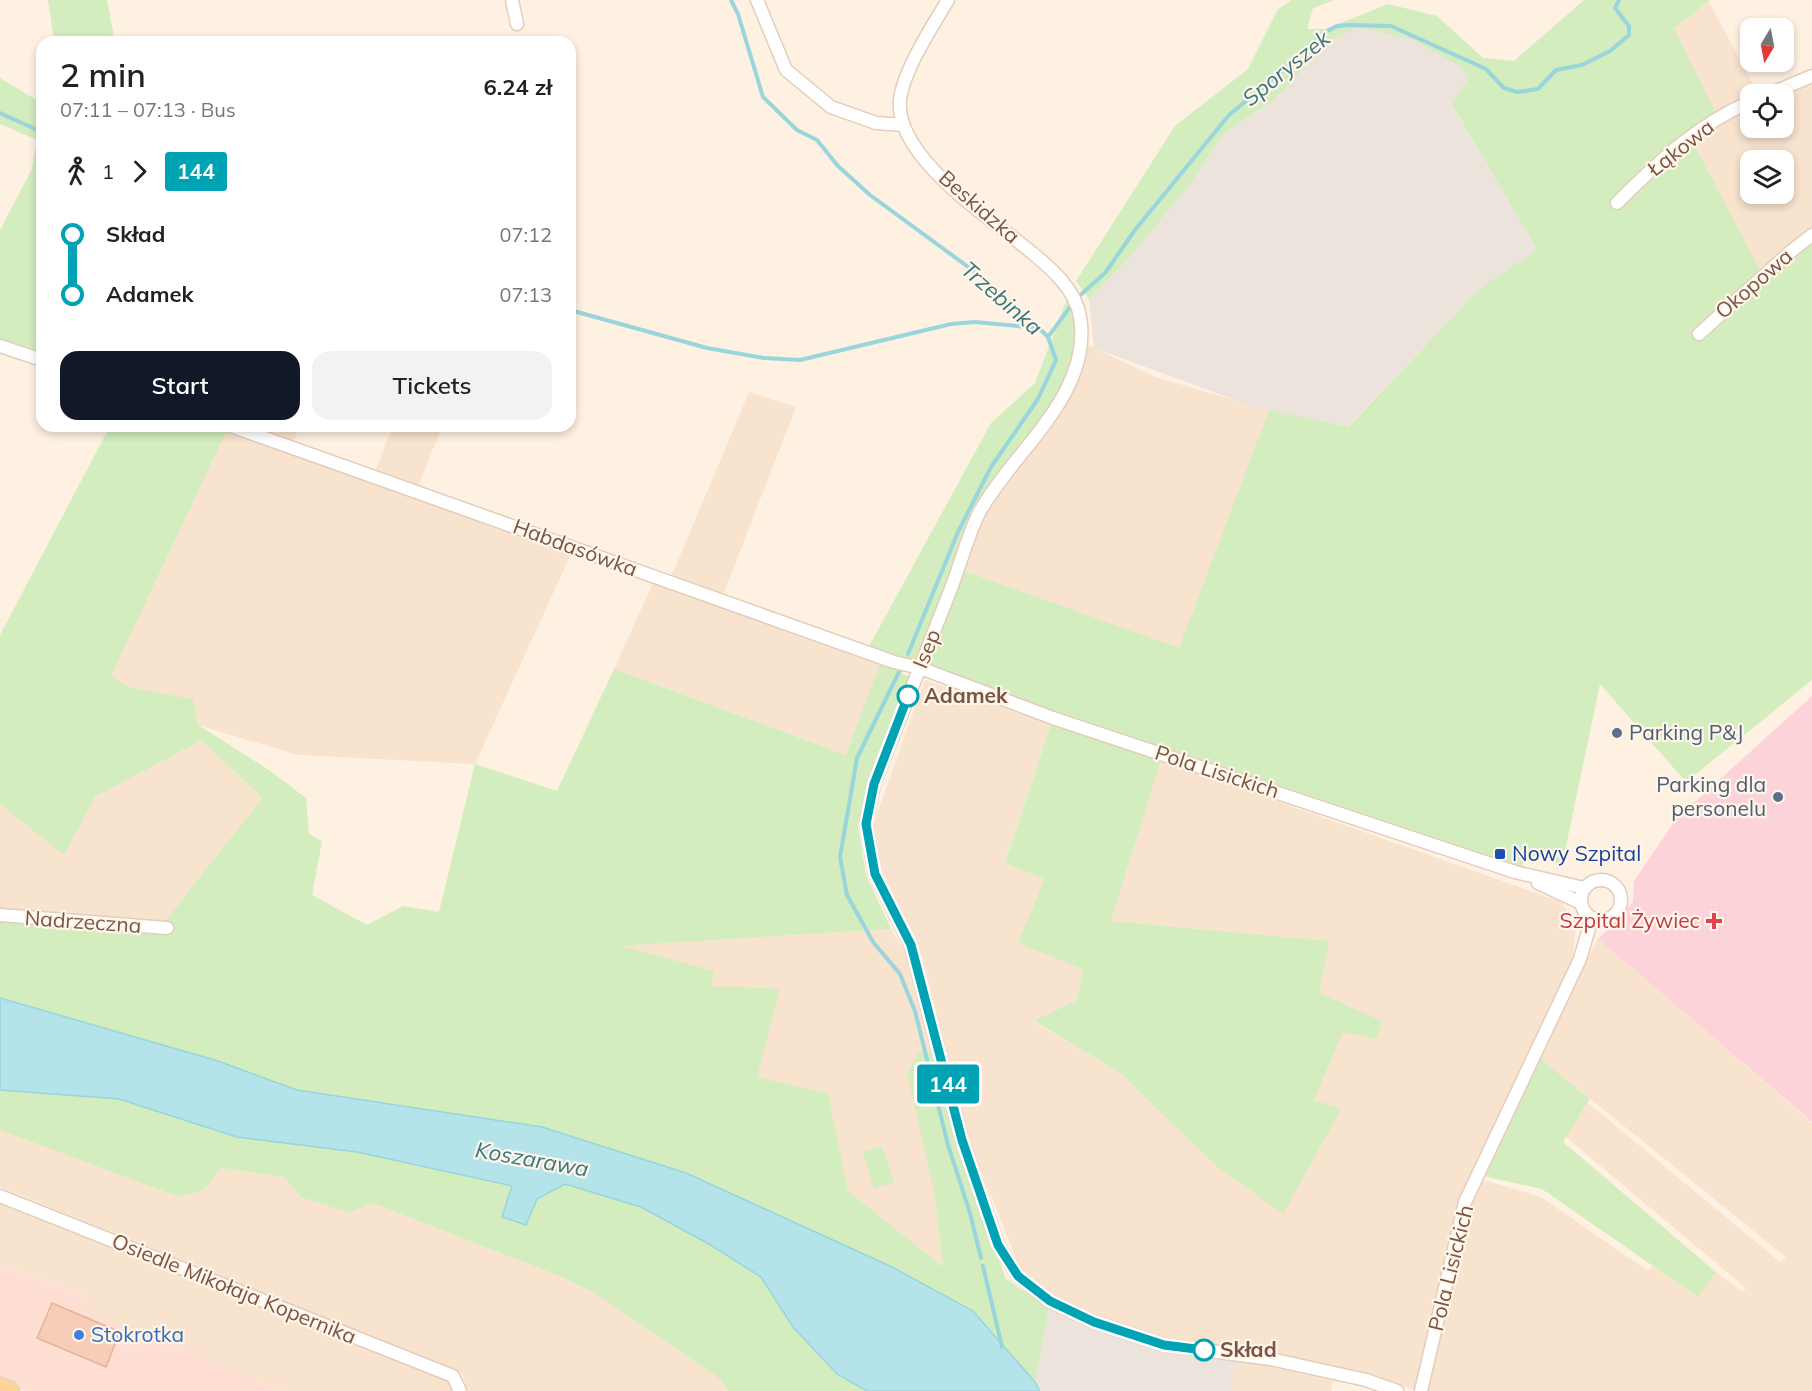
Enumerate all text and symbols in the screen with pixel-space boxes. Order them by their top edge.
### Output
north arrow [1740,18,1794,72]
map controls [1740,18,1794,204]
water label: Sporyszek [1236,24,1336,112]
text: 2 min [60,54,146,95]
text: 6.24 zł [484,73,552,101]
button: locate [1740,84,1794,138]
text: 07:11 – 07:13 · Bus [60,97,236,122]
street label: Łąkowa [1641,113,1719,182]
button: layers [1740,150,1794,204]
icon: walk [60,155,93,188]
icon: forward [123,155,156,188]
text: 144 [177,158,215,184]
text: 1 [102,159,114,184]
street label: Beskidzka [934,164,1025,248]
text: Skład [106,220,165,248]
text: 07:12 [499,222,552,247]
street label: Okopowa [1709,243,1797,324]
water label: Trzebinka [956,255,1048,341]
text: Adamek [106,280,194,308]
text: 07:13 [499,282,552,307]
button: Start [60,351,300,420]
button: Tickets [312,351,552,420]
street label: Habdasówka [510,513,641,582]
street label: Isep [907,625,946,672]
place label: Adamek [924,682,1008,708]
marker: Adamek [897,685,919,707]
place label: Parking P&J [1629,719,1743,745]
marker: Parking P&J [1610,726,1624,740]
street label: Pola Lisickich [1152,739,1283,803]
place label: Parking dla personelu [1656,771,1766,821]
marker: Parking dla personelu [1771,790,1785,804]
place label: Nowy Szpital [1512,840,1641,866]
marker: Nowy Szpital [1493,847,1507,861]
street label: Nadrzeczna [24,904,142,938]
place label: Szpital Żywiec [1560,907,1700,933]
marker: Szpital Żywiec [1705,912,1723,930]
line badge: 144 [914,1064,982,1104]
text: 144 [929,1071,967,1097]
water label: Koszarawa [473,1135,591,1183]
street label: Pola Lisickich [1422,1202,1478,1334]
street label: Osiedle Mikołaja Kopernika [108,1227,360,1349]
place label: Stokrotka [91,1321,184,1347]
marker: Stokrotka [72,1328,86,1342]
place label: Skład [1220,1336,1277,1362]
marker: Skład [1193,1339,1215,1361]

